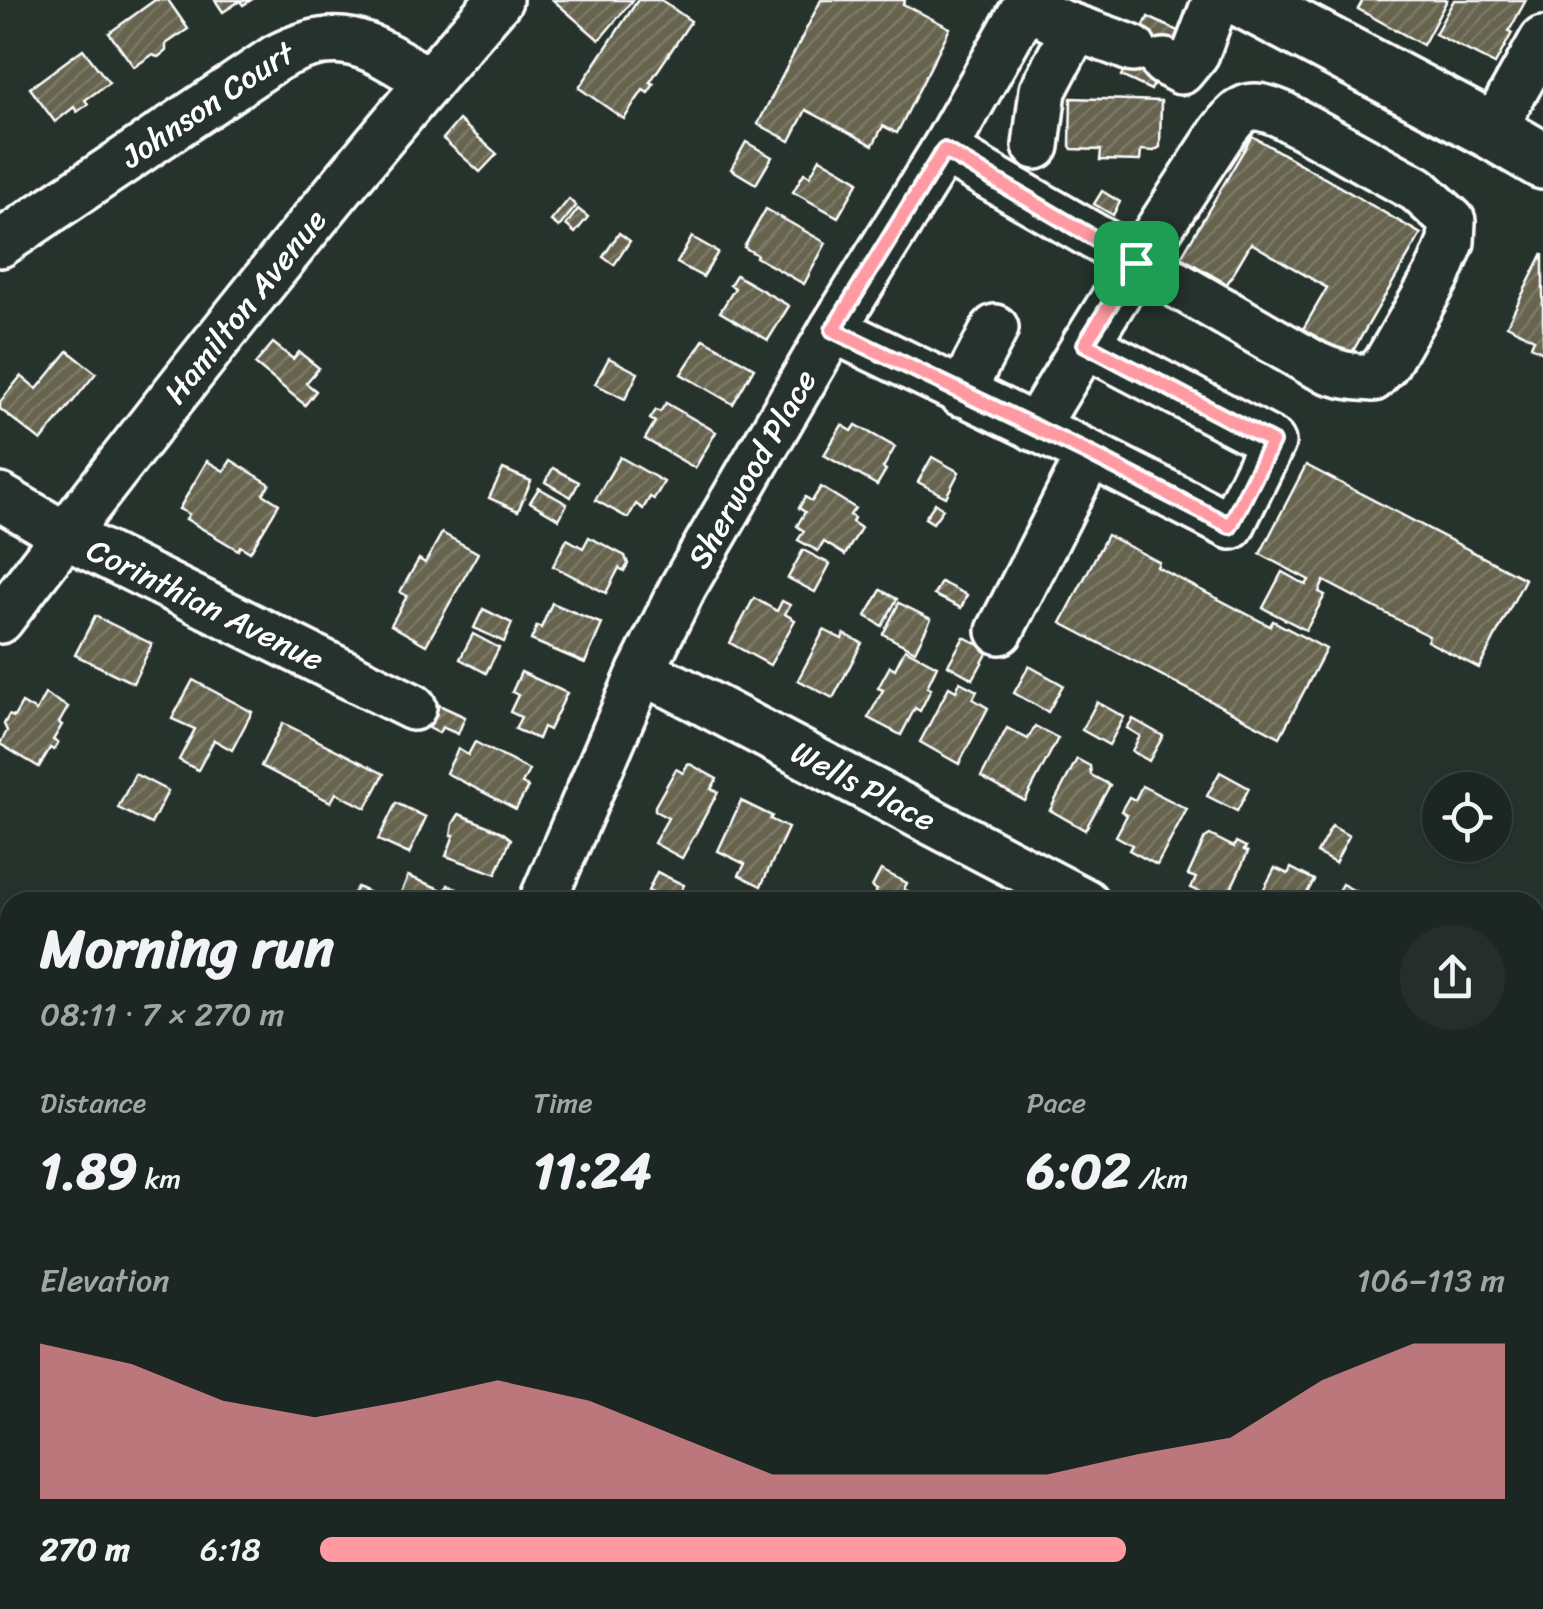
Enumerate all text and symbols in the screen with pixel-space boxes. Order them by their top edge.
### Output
street label: Johnson Court [108,25,305,185]
street label: Hamilton Avenue [149,196,342,417]
pin [1094,221,1179,306]
icon: arrive [1109,236,1164,291]
street label: Sherwood Place [672,358,833,580]
street label: Corinthian Avenue [77,522,334,688]
street label: Wells Place [780,725,946,848]
map controls [1422,772,1512,862]
button: locate [1422,772,1512,862]
text: Morning run [40,900,334,997]
button: share [1400,925,1505,1030]
text: 08:11 · 7 × 270 m [40,986,284,1043]
text: Distance [40,1078,146,1127]
text: Time [533,1078,593,1127]
text: Pace [1027,1078,1086,1127]
text: 1.89 [40,1127,137,1216]
text: 11:24 [533,1127,651,1216]
text: 6:02 [1027,1127,1131,1216]
text: km [137,1154,181,1203]
text: /km [1131,1154,1188,1203]
text: Elevation [40,1252,170,1309]
text: 106–113 m [1357,1252,1505,1309]
text: 270 m [40,1521,130,1578]
text: 6:18 [200,1521,261,1578]

